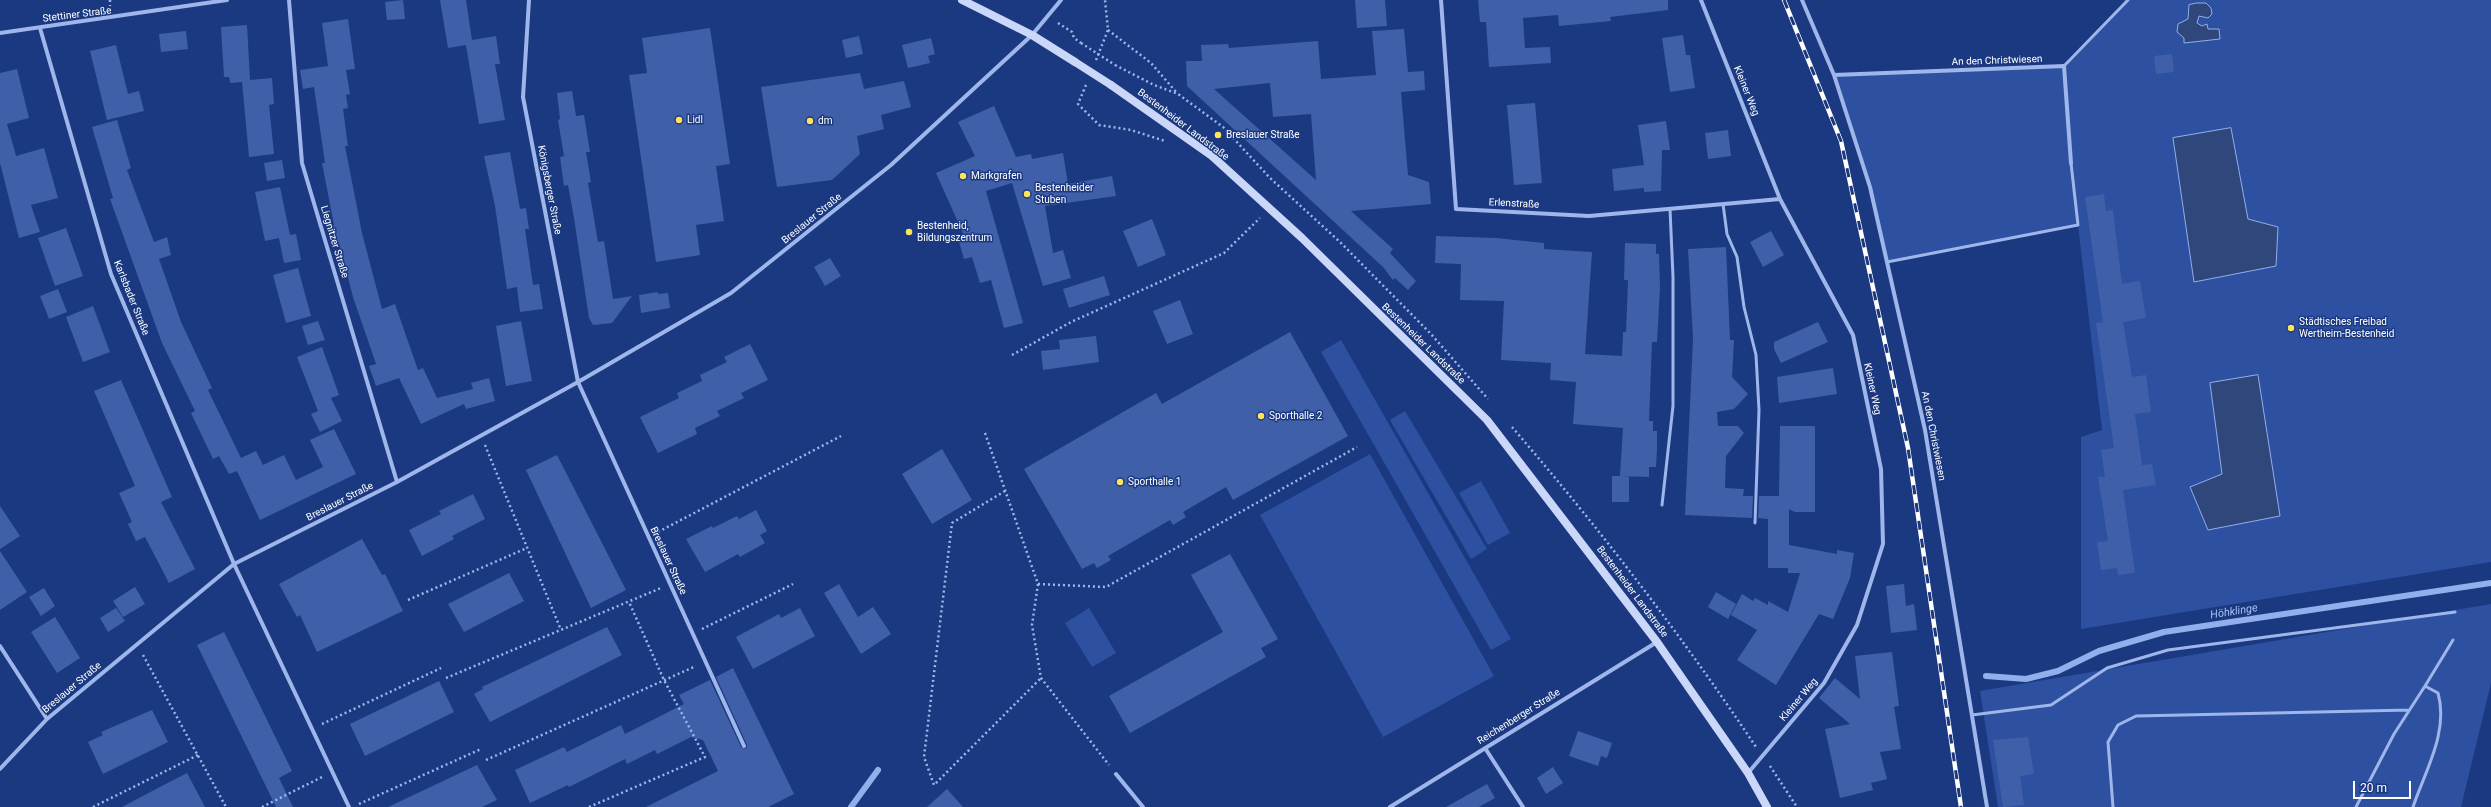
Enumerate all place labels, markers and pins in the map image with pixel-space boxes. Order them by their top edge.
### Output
place label: Lidl [687,114,703,126]
marker: Lidl [674,115,684,125]
place label: dm [818,115,832,127]
marker: dm [805,116,815,126]
place label: Breslauer Straße [1226,129,1300,141]
marker: Breslauer Straße [1213,130,1223,140]
place label: Markgrafen [971,170,1022,182]
marker: Markgrafen [958,171,968,181]
place label: Bestenheider Stuben [1035,182,1093,206]
marker: Bestenheider Stuben [1022,189,1032,199]
place label: Bestenheid, Bildungszentrum [917,220,992,244]
marker: Bestenheid, Bildungszentrum [904,227,914,237]
place label: Städtisches Freibad Wertheim-Bestenheid [2299,316,2394,340]
marker: Städtisches Freibad Wertheim-Bestenheid [2286,323,2296,333]
place label: Sporthalle 2 [1269,410,1322,422]
marker: Sporthalle 2 [1256,411,1266,421]
place label: Sporthalle 1 [1128,476,1181,488]
marker: Sporthalle 1 [1115,477,1125,487]

